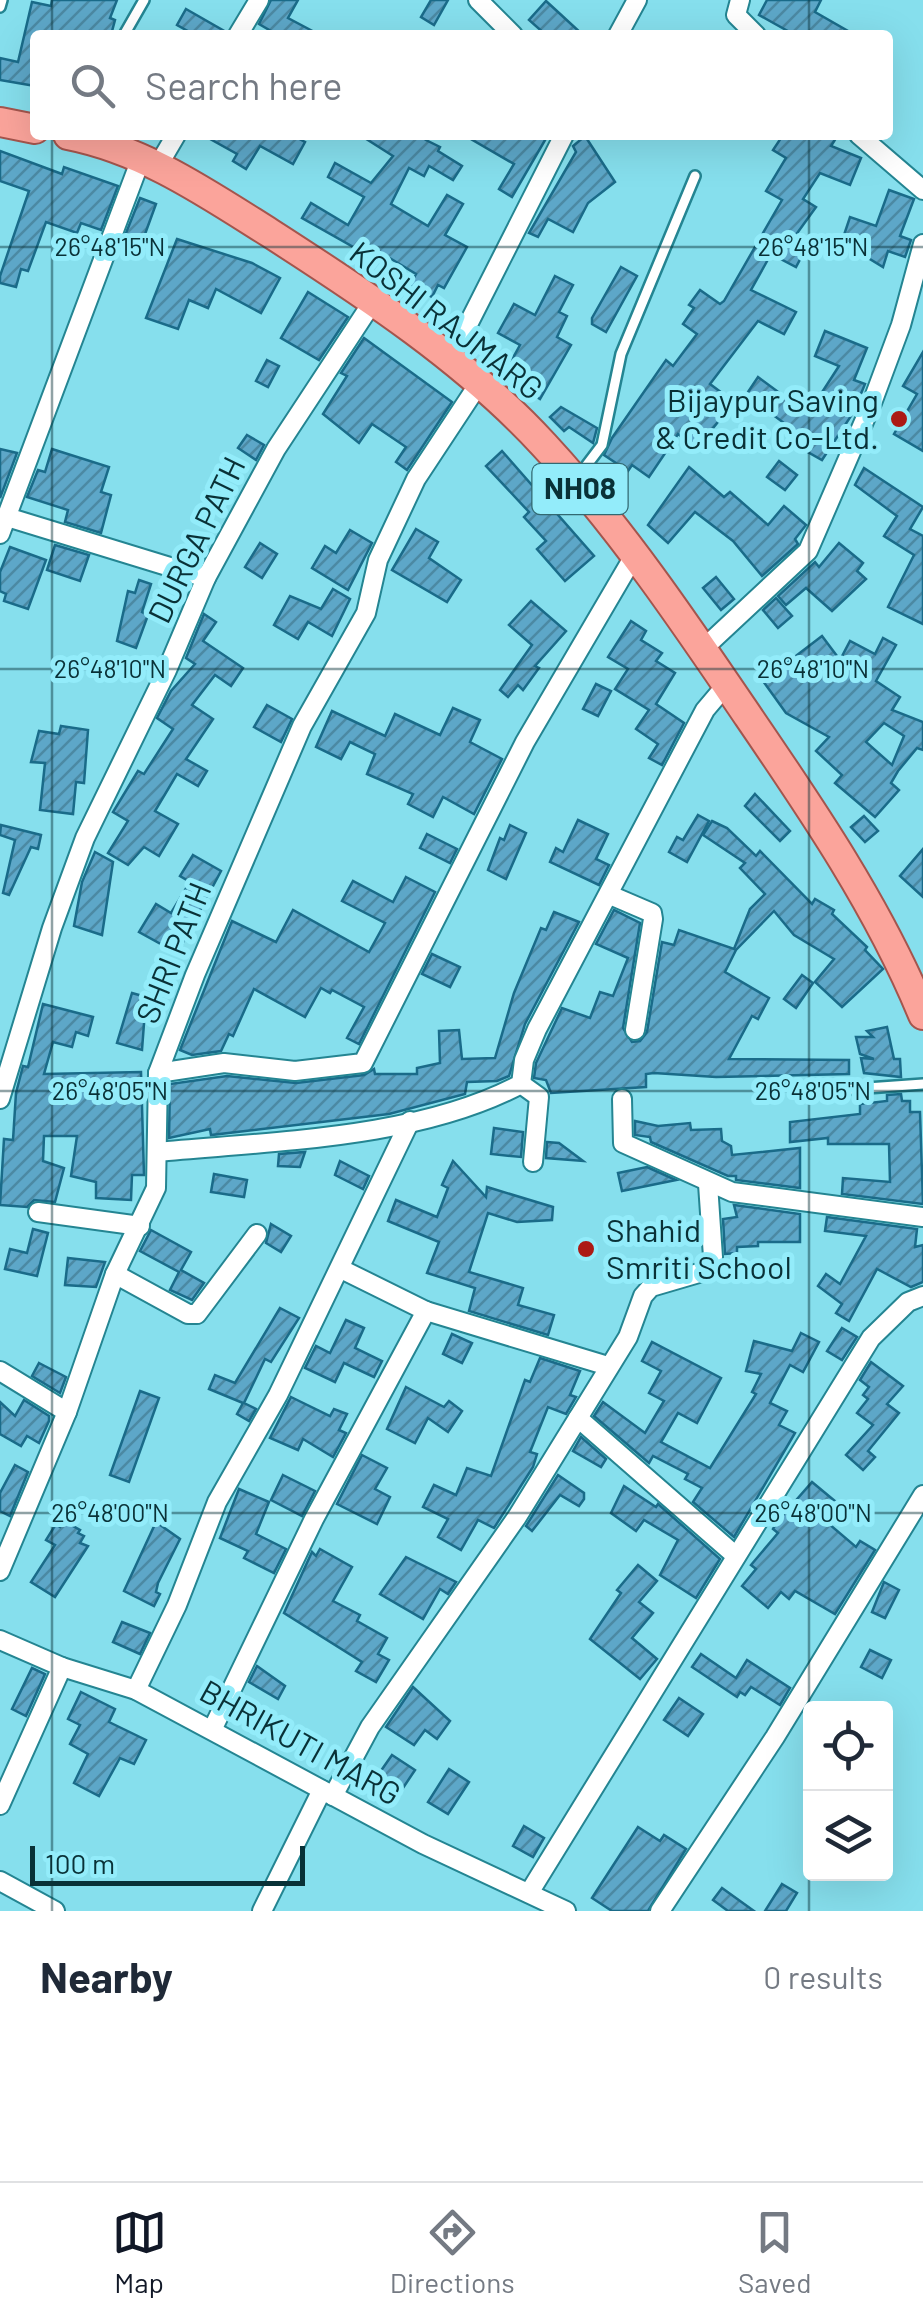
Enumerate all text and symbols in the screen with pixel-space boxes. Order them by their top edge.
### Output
search box [30,30,893,140]
icon: search [65,58,120,113]
text: Search here [145,62,343,108]
text: 26°48'15"N [55,231,165,261]
text: 26°48'15"N [758,231,868,261]
street label: KOSHI RAJMARG [343,232,551,406]
place label: Bijaypur Saving & Credit Co-Ltd. [655,380,879,455]
marker: Bijaypur Saving & Credit Co-Ltd. [888,408,910,430]
street label: DURGA PATH [139,450,252,628]
road number: NH08 [532,464,628,514]
text: 26°48'10"N [54,653,166,683]
text: 26°48'10"N [757,653,869,683]
street label: SHRI PATH [127,876,218,1028]
text: 26°48'05"N [52,1075,168,1105]
text: 26°48'05"N [755,1075,871,1105]
place label: Shahid Smriti School [606,1210,792,1285]
marker: Shahid Smriti School [575,1238,597,1260]
text: 26°48'00"N [51,1497,169,1527]
text: 26°48'00"N [754,1497,872,1527]
street label: BHRIKUTI MARG [194,1670,408,1812]
map controls [803,1701,893,1881]
button: locate [803,1701,893,1791]
button: layers [803,1791,893,1881]
scale bar [30,1841,305,1886]
text: 100 m [45,1846,115,1880]
text: Nearby [40,1951,173,2001]
text: 0 results [763,1957,883,1995]
tab: Map [112,2205,167,2299]
tab: Directions [390,2205,515,2299]
tab: Saved [738,2205,811,2299]

